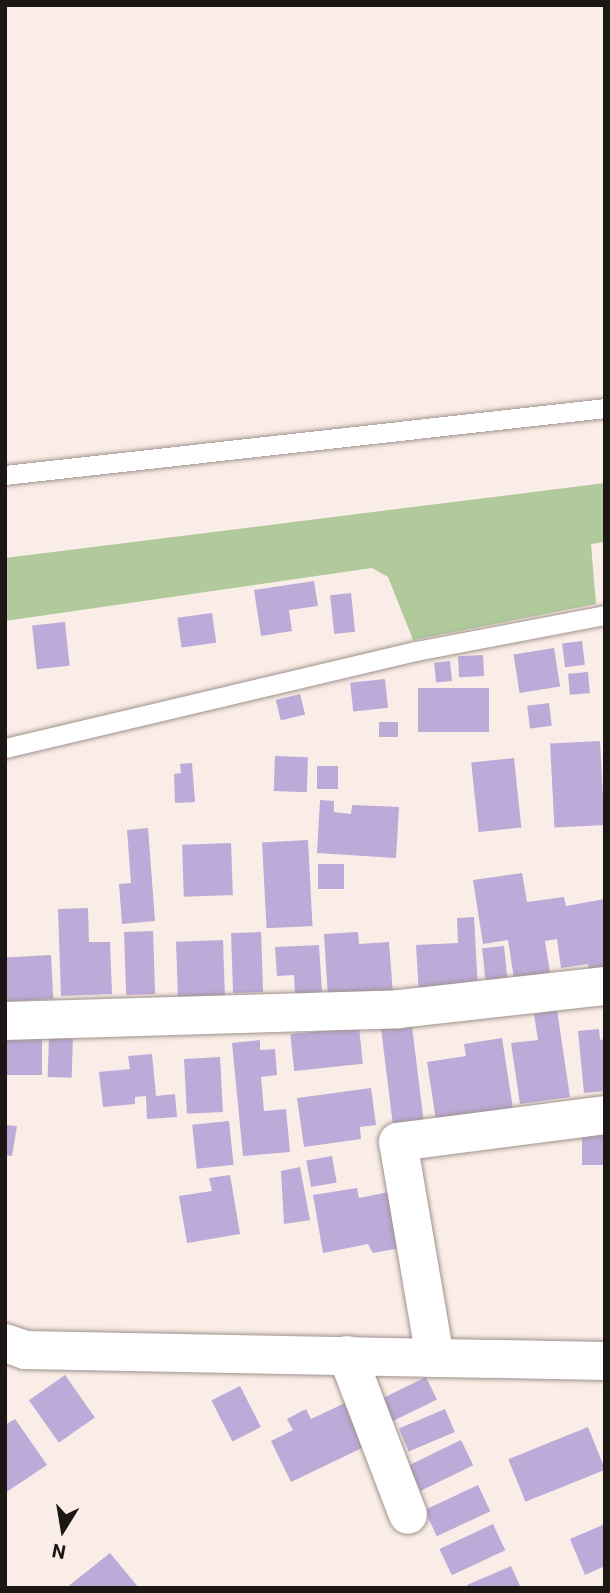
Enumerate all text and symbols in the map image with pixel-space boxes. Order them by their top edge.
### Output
north arrow [28,1495,98,1565]
text: N [50,1539,68,1564]

